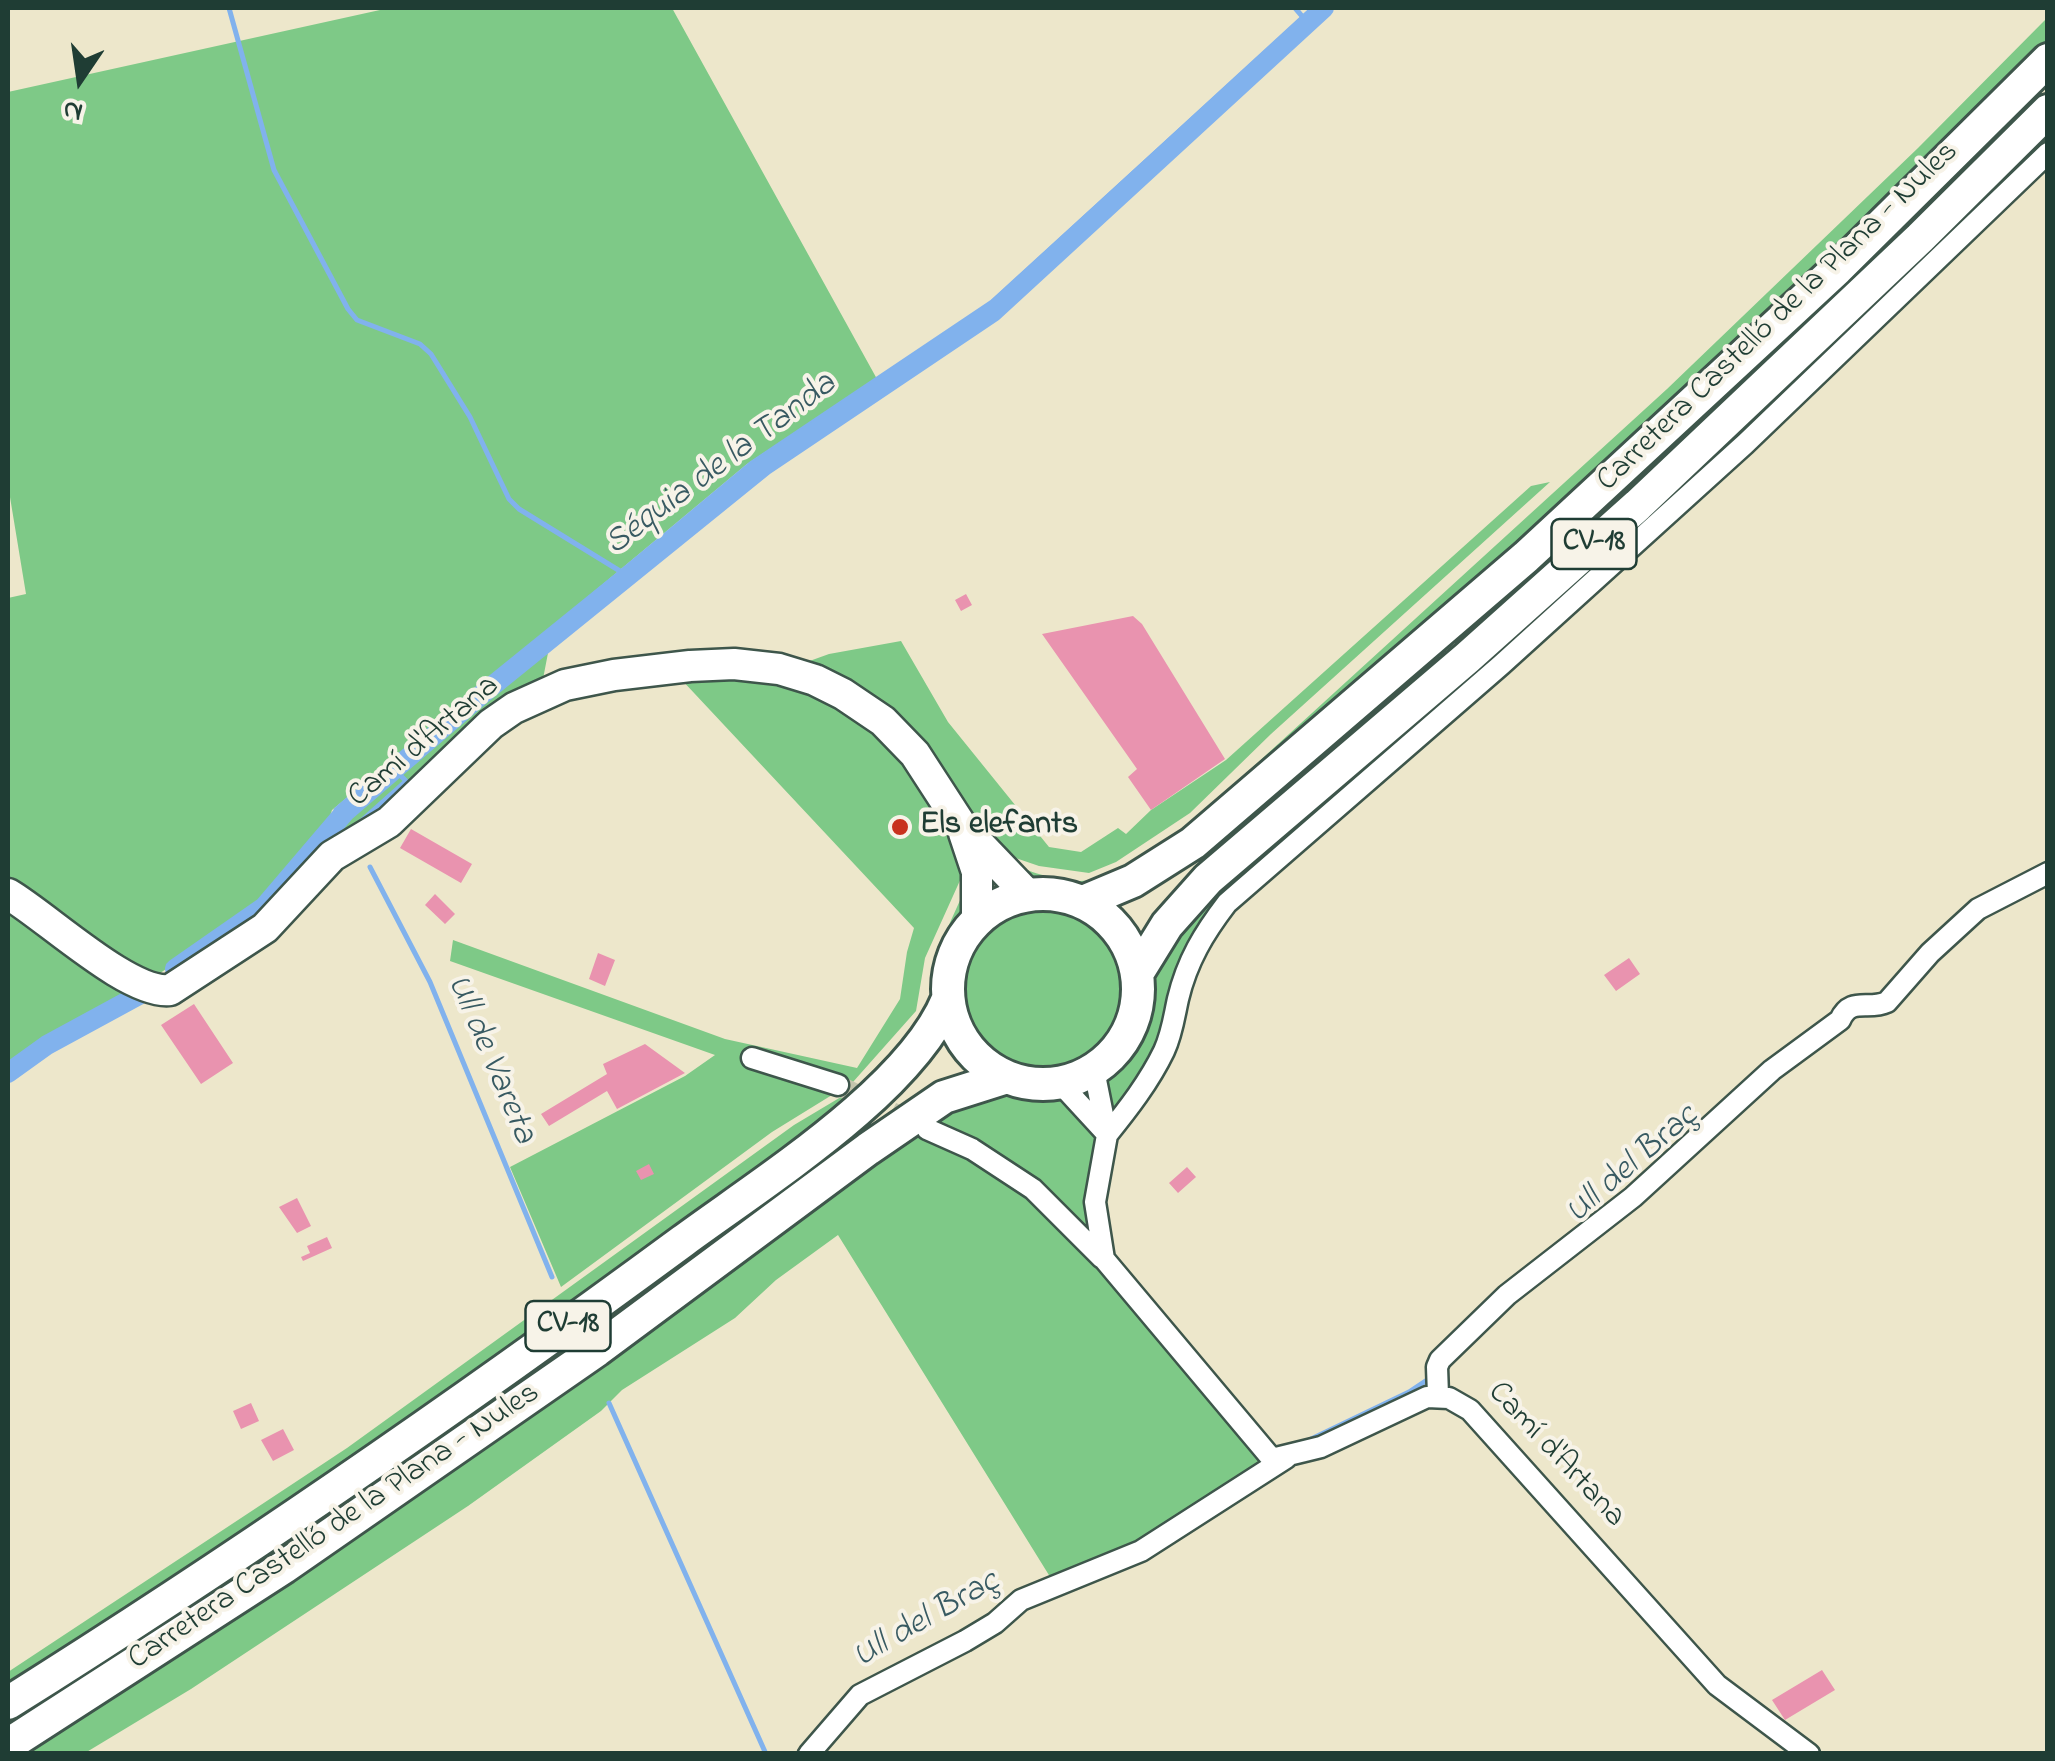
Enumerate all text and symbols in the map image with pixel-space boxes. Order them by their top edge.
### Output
north arrow [30,30,130,130]
text: N [59,88,87,132]
street label: Carretera Castelló de la Plana - Nules [1590,135,1968,501]
water label: Séquia de la Tanda [598,365,846,567]
road number: CV-18 [1552,519,1636,569]
street label: Camí d'Artana [342,669,508,817]
place label: Els elefants [920,808,1078,846]
marker: Els elefants [889,816,911,838]
water label: Ull de Vareta [435,969,543,1151]
water label: Ull del Braç [1558,1097,1708,1235]
road number: CV-18 [526,1301,610,1351]
street label: Camí d'Artana [1478,1375,1632,1537]
street label: Carretera Castelló de la Plana - Nules [122,1376,548,1680]
water label: Ull del Braç [847,1562,1007,1680]

